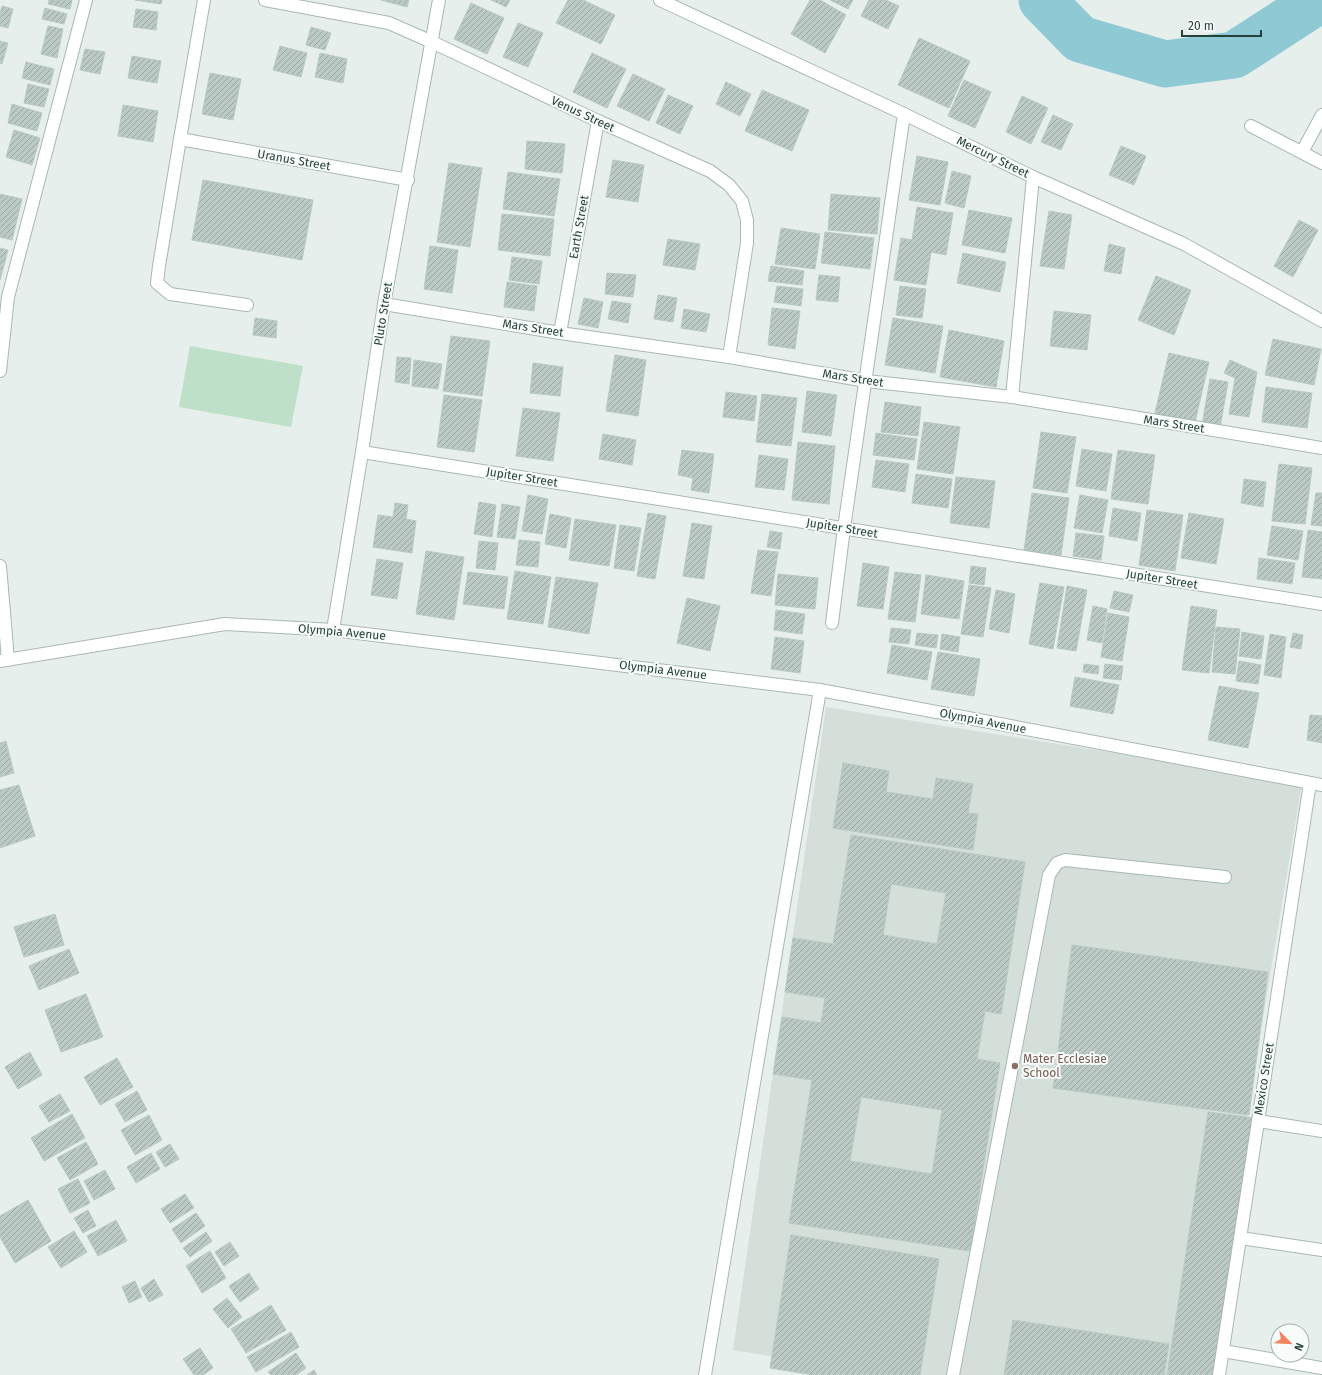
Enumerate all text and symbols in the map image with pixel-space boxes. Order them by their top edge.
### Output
scale bar [1182,12,1261,38]
text: 20 m [1188,19,1214,33]
street label: Venus Street [549,93,617,135]
street label: Mercury Street [954,133,1032,181]
street label: Uranus Street [256,147,332,173]
street label: Earth Street [567,193,592,260]
street label: Pluto Street [371,281,395,347]
street label: Mars Street [501,316,565,340]
street label: Mars Street [821,366,885,390]
street label: Mars Street [1142,412,1206,436]
street label: Jupiter Street [485,464,559,490]
street label: Jupiter Street [805,515,879,541]
street label: Jupiter Street [1125,566,1199,592]
street label: Olympia Avenue [298,621,386,643]
street label: Olympia Avenue [619,658,707,682]
street label: Olympia Avenue [939,706,1027,736]
street label: Mexico Street [1251,1041,1277,1116]
place label: Mater Ecclesiae School [1023,1052,1107,1080]
marker: Mater Ecclesiae School [1010,1061,1020,1071]
north arrow [1270,1323,1310,1363]
text: N [1291,1341,1306,1353]

